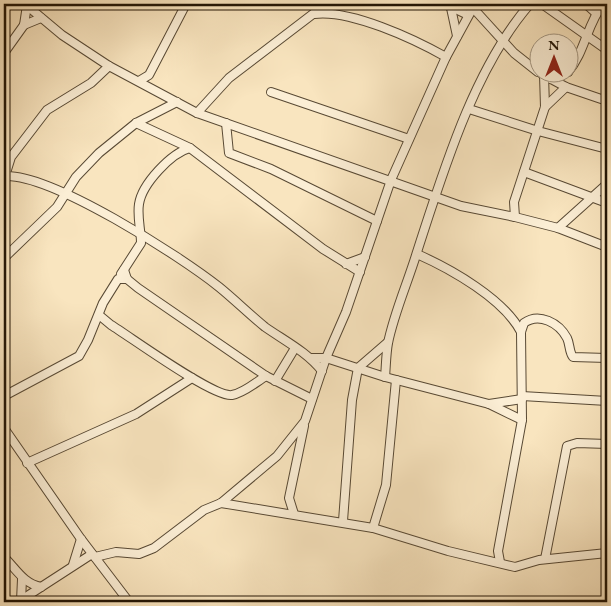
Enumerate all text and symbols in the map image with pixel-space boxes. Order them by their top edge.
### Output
north arrow [528,32,578,82]
text: N [548,36,560,54]

